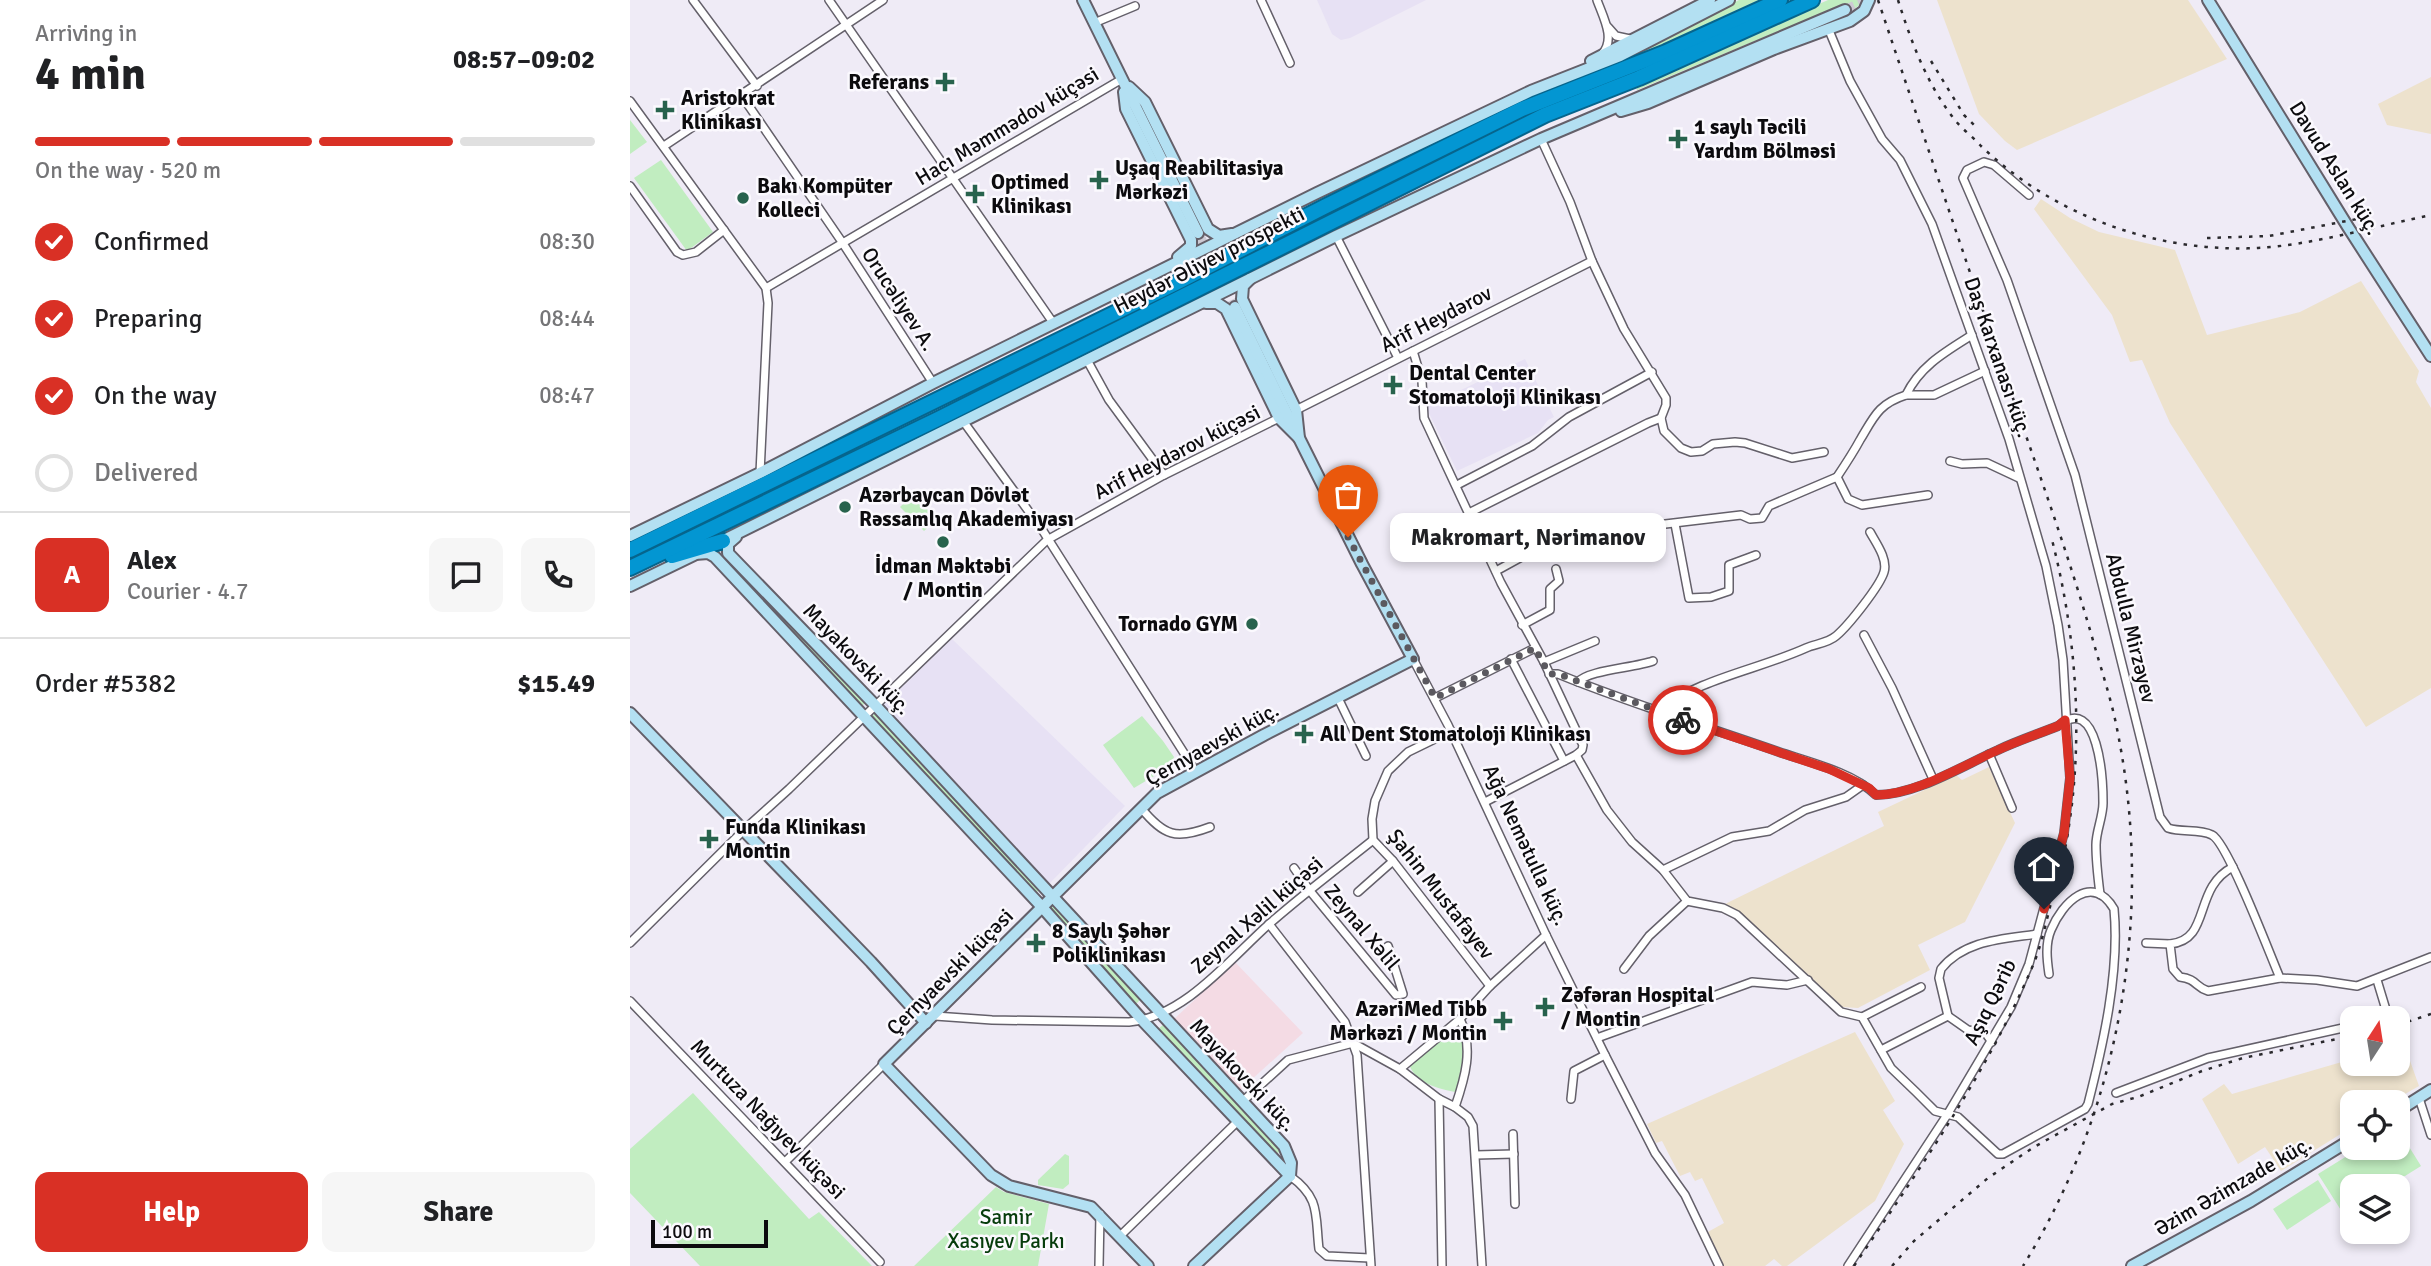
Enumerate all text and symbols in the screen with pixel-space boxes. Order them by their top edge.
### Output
text: Arriving in [35,19,137,48]
text: 08:57–09:02 [453,44,595,76]
text: 4 min [35,46,146,102]
street label: Hacı Məmmədov küçəsi [910,61,1104,191]
place label: Referans [848,69,929,95]
marker: Referans [935,72,955,92]
place label: Aristokrat Klinikası [681,85,775,135]
street label: Davud Aslan küç. [2284,96,2386,240]
marker: Aristokrat Klinikası [655,100,675,120]
place label: 1 saylı Təcili Yardım Bölməsi [1693,114,1836,164]
marker: 1 saylı Təcili Yardım Bölməsi [1668,129,1688,149]
place label: Uşaq Reabilitasiya Mərkəzi [1115,155,1284,205]
text: On the way · 520 m [35,156,221,185]
place label: Optimed Klinikası [991,169,1072,219]
marker: Uşaq Reabilitasiya Mərkəzi [1089,170,1109,190]
place label: Bakı Kompüter Kolleci [757,173,893,223]
marker: Optimed Klinikası [965,184,985,204]
marker: Bakı Kompüter Kolleci [735,190,751,206]
street label: Heydər Əliyev prospekti [1109,201,1309,319]
icon: check [35,223,73,261]
text: Confirmed [94,226,209,258]
text: 08:30 [539,227,595,256]
street label: Orucəliyev A. [856,242,942,356]
street label: Daş Karxanası küç. [1958,273,2038,441]
street label: Arif Heydərov [1376,280,1496,358]
icon: check [35,300,73,338]
text: Preparing [94,303,202,335]
text: 08:44 [539,304,595,333]
place label: Dental Center Stomatoloji Klinikası [1409,360,1601,410]
marker: Dental Center Stomatoloji Klinikası [1383,375,1403,395]
icon: check [35,377,73,415]
text: On the way [94,380,217,412]
text: 08:47 [539,381,595,410]
street label: Arif Heydərov küçəsi [1090,399,1264,505]
text: Delivered [94,457,199,489]
pin [1318,465,1378,537]
icon: bag [1329,476,1367,514]
place label: Azərbaycan Dövlət Rəssamlıq Akademiyası [859,482,1074,532]
marker: Azərbaycan Dövlət Rəssamlıq Akademiyası [837,499,853,515]
callout: Makromart, Nərimanov [1390,512,1666,562]
text: Makromart, Nərimanov [1411,523,1645,552]
marker: İdman Məktəbi / Montin [935,534,951,550]
button: chat [429,538,503,612]
button: phone [521,538,595,612]
text: Alex [127,545,177,577]
street label: Abdulla Mirzəyev [2100,550,2162,706]
place label: İdman Məktəbi / Montin [875,553,1011,603]
text: A [64,559,80,591]
text: Courier · 4.7 [127,577,248,606]
street label: Mayakovski küç. [797,598,917,720]
place label: Tornado GYM [1119,611,1238,637]
marker: Tornado GYM [1244,616,1260,632]
text: Order #5382 [35,668,176,700]
text: $15.49 [517,668,595,700]
courier [1648,685,1718,755]
street label: Çernyaevski küç. [1141,697,1283,791]
icon: bike [1664,701,1702,739]
place label: All Dent Stomatoloji Klinikası [1320,721,1591,747]
marker: All Dent Stomatoloji Klinikası [1294,724,1314,744]
street label: Ağa Nemətulla küç. [1477,761,1575,929]
place label: Funda Klinikası Montin [725,814,866,864]
street label: Şahin Mustafayev [1382,824,1500,965]
marker: Funda Klinikası Montin [699,829,719,849]
pin [2014,837,2074,909]
icon: home [2025,848,2063,886]
street label: Zeynal Xəlil küçəsi [1186,851,1328,979]
street label: Zeynal Xəlil [1318,879,1406,975]
street label: Çernyaevski küçəsi [881,903,1019,1041]
place label: 8 Saylı Şəhər Poliklinikası [1052,918,1171,968]
marker: 8 Saylı Şəhər Poliklinikası [1026,933,1046,953]
street label: Aşıq Qərib [1958,955,2022,1049]
place label: Zəfəran Hospital / Montin [1561,982,1714,1032]
place label: AzəriMed Tibb Mərkəzi / Montin [1330,996,1487,1046]
marker: Zəfəran Hospital / Montin [1535,997,1555,1017]
north arrow [2340,1006,2410,1076]
map controls [2340,1006,2410,1244]
marker: AzəriMed Tibb Mərkəzi / Montin [1493,1011,1513,1031]
street label: Mayakovski küç. [1184,1013,1302,1137]
street label: Murtuza Nağıyev küçəsi [685,1034,851,1204]
button: locate [2340,1090,2410,1160]
street label: Əzim Əzimzade küç. [2150,1130,2316,1242]
button: Help [35,1172,308,1252]
button: Share [322,1172,595,1252]
button: layers [2340,1174,2410,1244]
park label: Samir Xasıyev Parkı [947,1204,1065,1254]
scale bar [651,1217,768,1249]
text: 100 m [662,1220,712,1244]

